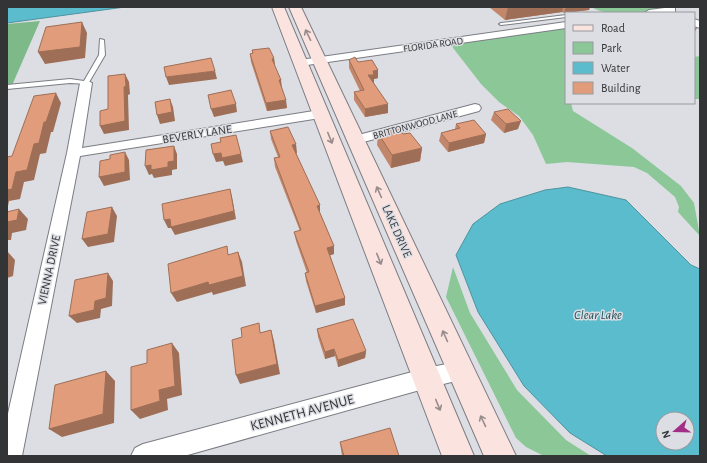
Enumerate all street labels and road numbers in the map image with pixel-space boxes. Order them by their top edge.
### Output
street label: FLORIDA ROAD [403,36,464,54]
street label: BRITTONWOOD LANE [372,109,459,141]
street label: BEVERLY LANE [161,123,233,145]
street label: LAKE DRIVE [380,203,414,259]
street label: VIENNA DRIVE [36,234,62,306]
street label: KENNETH AVENUE [249,392,356,434]

